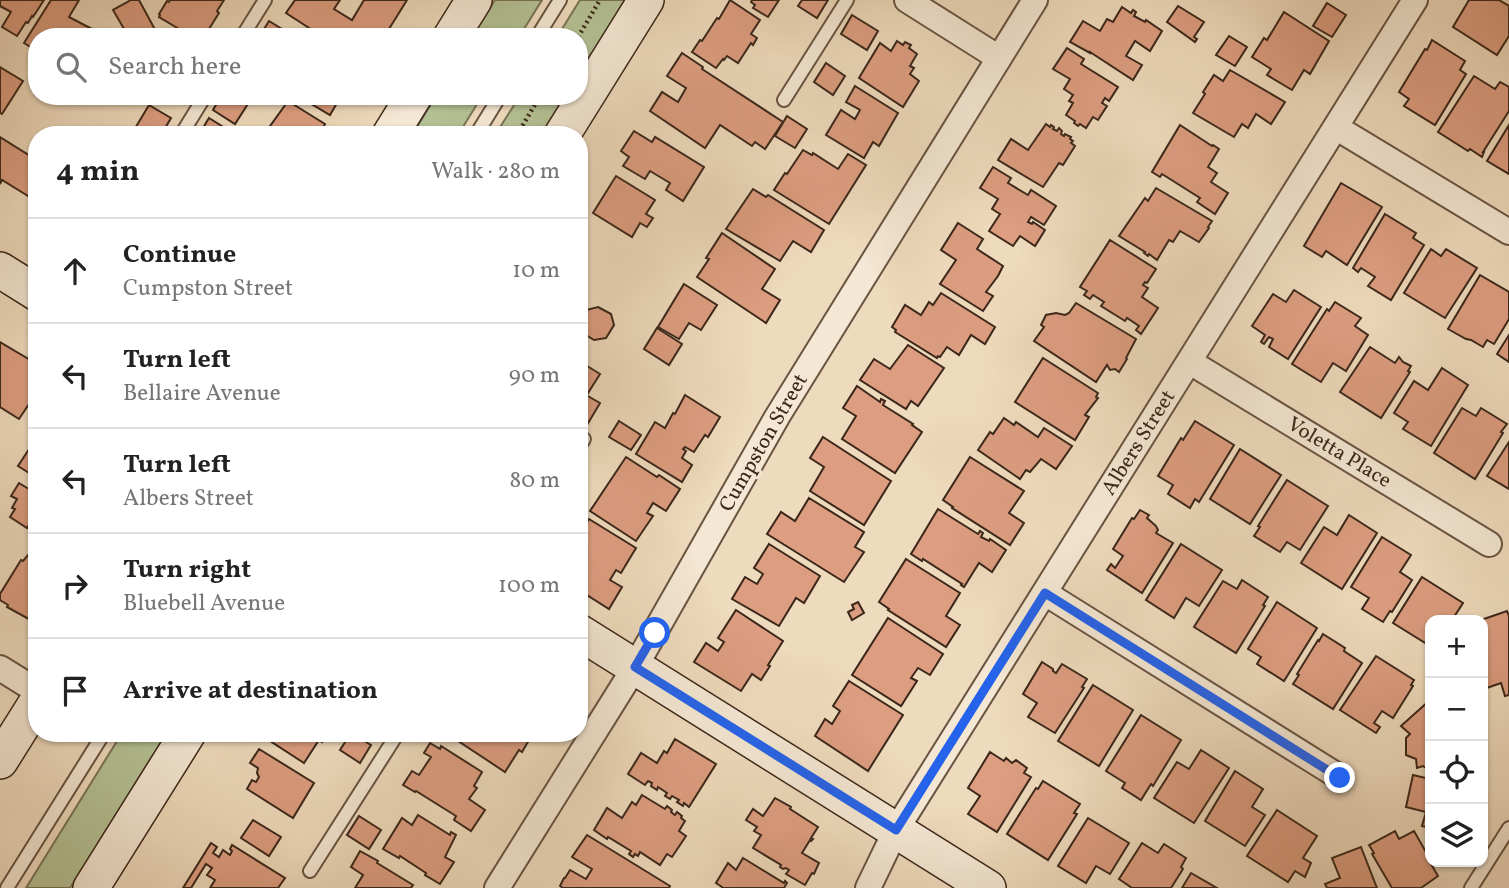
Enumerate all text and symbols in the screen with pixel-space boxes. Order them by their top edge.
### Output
search box [28,28,588,105]
icon: search [52,48,90,86]
text: Search here [108,49,241,85]
text: 4 min [56,151,140,193]
text: Walk · 280 m [431,156,560,188]
text: Continue [123,237,236,273]
icon: ahead [56,252,94,290]
text: 10 m [512,255,560,287]
text: Cumpston Street [123,273,293,305]
text: Turn left [123,342,231,378]
icon: left [56,357,94,395]
text: 90 m [509,360,560,392]
street label: Cumpston Street [713,369,815,517]
text: Bellaire Avenue [123,378,281,410]
street label: Albers Street [1095,385,1183,501]
street label: Voletta Place [1281,410,1397,496]
text: Turn left [123,447,231,483]
icon: left [56,462,94,500]
text: 80 m [510,465,560,497]
text: Albers Street [123,483,254,515]
text: Turn right [123,552,251,588]
icon: right [56,567,94,605]
text: 100 m [498,570,560,602]
text: Bluebell Avenue [123,588,285,620]
map controls [1425,615,1488,867]
button: + [1425,615,1488,678]
route start [639,617,670,648]
icon: arrive [56,672,94,710]
text: Arrive at destination [123,673,378,709]
button: − [1425,678,1488,741]
button: locate [1425,741,1488,804]
route end [1324,762,1355,793]
button: layers [1425,804,1488,867]

